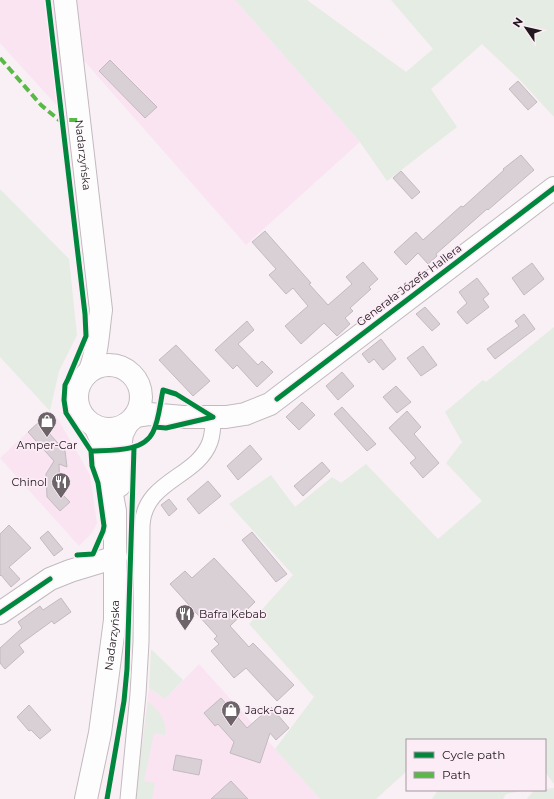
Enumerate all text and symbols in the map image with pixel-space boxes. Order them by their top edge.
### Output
north arrow [506,8,546,48]
text: N [509,15,526,30]
street label: Nadarzyńska [72,119,94,191]
street label: Generała Józefa Hallera [354,241,464,329]
shop icon: Amper-Car [36,410,58,438]
place label: Amper-Car [17,438,77,452]
restaurant icon: Chinol [50,471,72,499]
place label: Chinol [12,475,47,489]
street label: Nadarzyńska [101,600,122,671]
restaurant icon: Bafra Kebab [174,603,196,631]
place label: Bafra Kebab [199,607,266,621]
shop icon: Jack-Gaz [220,699,242,727]
place label: Jack-Gaz [244,703,295,717]
legend [406,739,546,791]
text: Cycle path [442,747,505,762]
text: Path [442,767,471,782]

